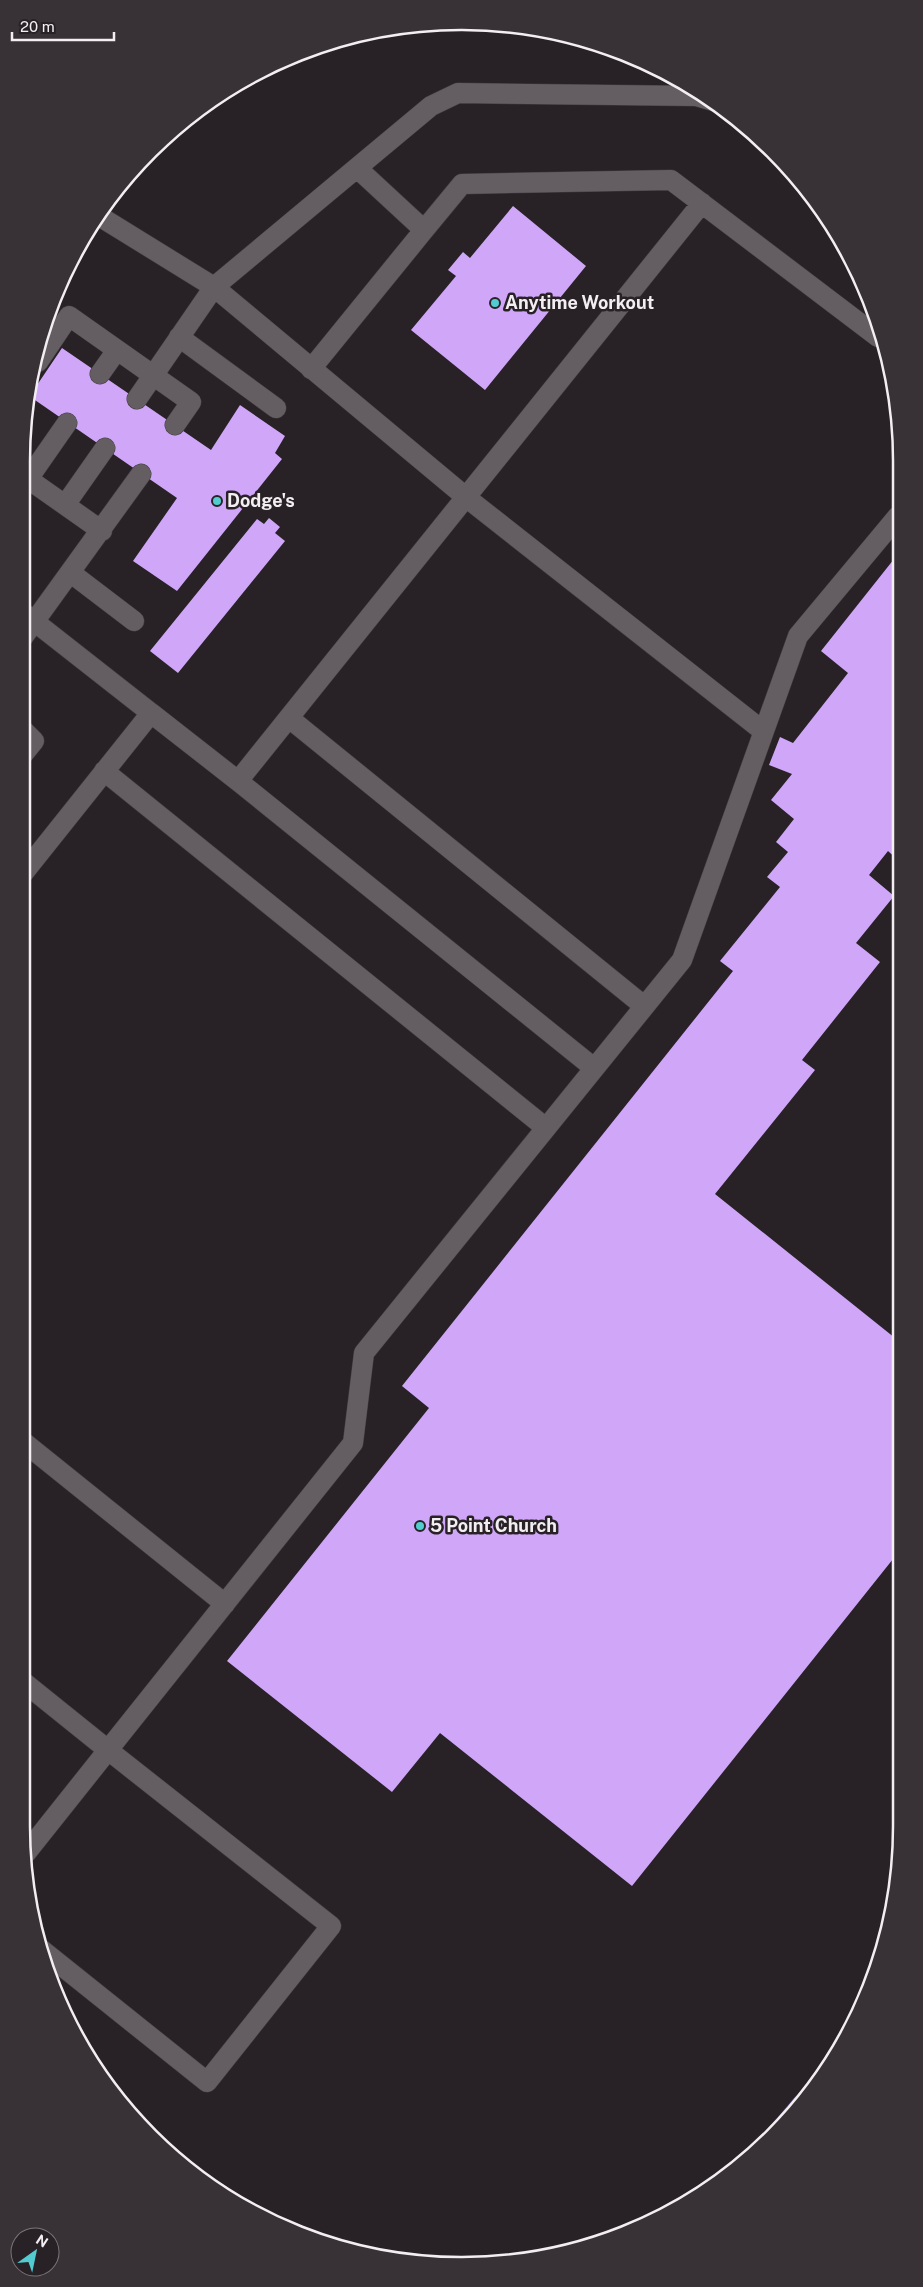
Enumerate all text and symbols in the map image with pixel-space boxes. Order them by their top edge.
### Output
scale bar [12,10,115,42]
text: 20 m [20,18,55,35]
place label: Anytime Workout [505,292,654,313]
marker: Anytime Workout [489,297,501,309]
place label: Dodge's [227,490,295,511]
marker: Dodge's [211,495,223,507]
place label: 5 Point Church [430,1515,557,1536]
marker: 5 Point Church [414,1520,426,1532]
north arrow [10,2227,60,2277]
text: N [33,2231,51,2251]

